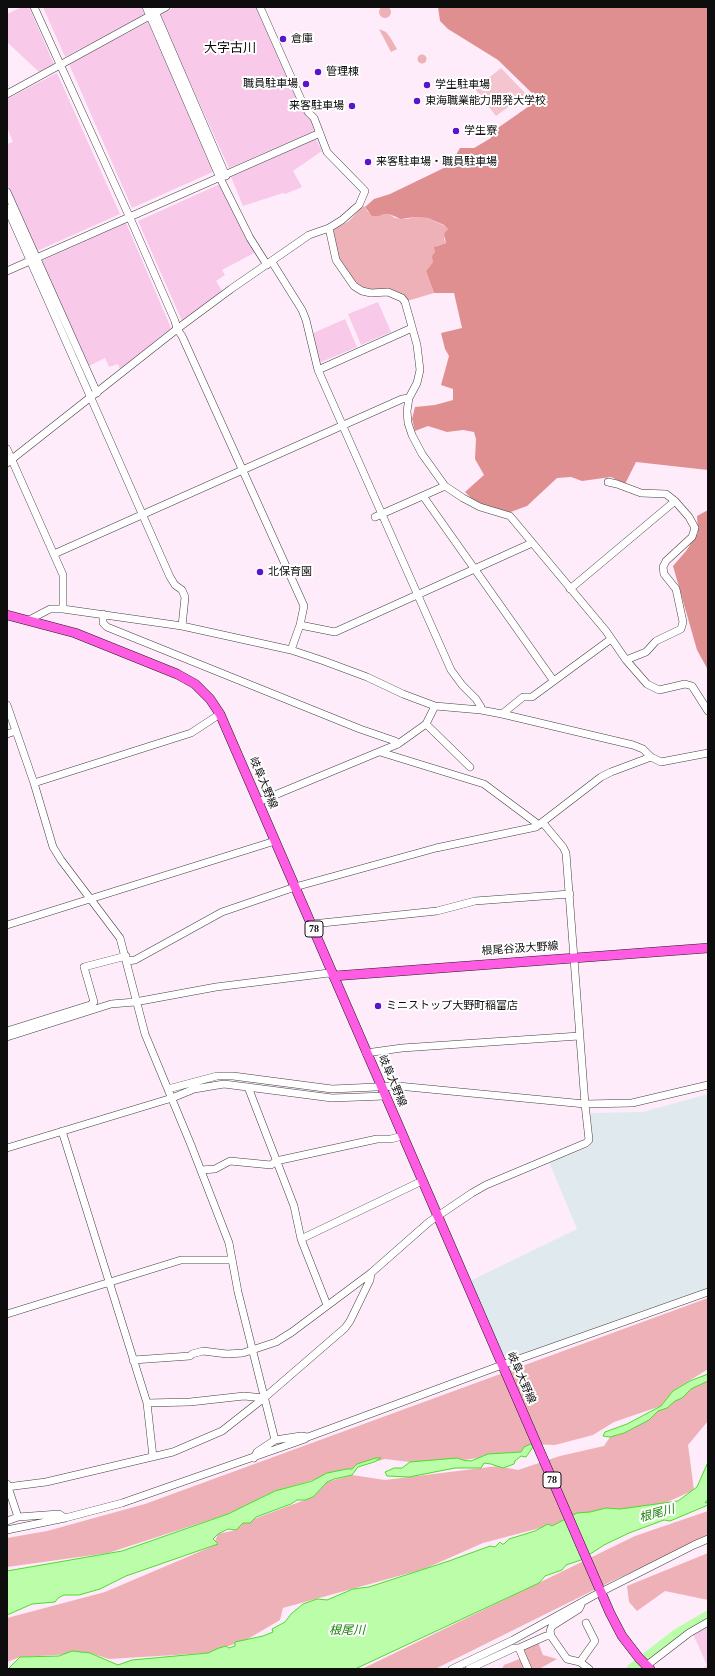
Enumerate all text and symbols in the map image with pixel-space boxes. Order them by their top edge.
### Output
place label: 倉庫 [291,32,313,46]
marker: 倉庫 [278,34,288,44]
district label: 大字古川 [204,41,256,57]
place label: 管理棟 [326,65,359,79]
marker: 管理棟 [313,67,323,77]
place label: 職員駐車場 [243,77,298,91]
place label: 学生駐車場 [435,78,490,92]
marker: 職員駐車場 [301,79,311,89]
marker: 学生駐車場 [422,80,432,90]
place label: 東海職業能力開発大学校 [425,94,546,108]
marker: 東海職業能力開発大学校 [412,96,422,106]
place label: 来客駐車場 [289,99,344,113]
marker: 来客駐車場 [347,101,357,111]
place label: 学生寮 [464,124,497,138]
marker: 学生寮 [451,126,461,136]
place label: 来客駐車場・職員駐車場 [376,155,497,169]
marker: 来客駐車場・職員駐車場 [363,157,373,167]
place label: 北保育園 [268,565,312,579]
marker: 北保育園 [255,567,265,577]
street label: 岐阜大野線 [246,755,280,811]
road number: 78 [305,921,323,937]
street label: 根尾谷汲大野線 [481,940,559,958]
place label: ミニストップ大野町稲富店 [386,999,518,1013]
marker: ミニストップ大野町稲富店 [373,1001,383,1011]
street label: 岐阜大野線 [375,1053,409,1109]
street label: 岐阜大野線 [504,1350,538,1406]
road number: 78 [543,1472,561,1488]
water label: 根尾川 [638,1502,676,1526]
water label: 根尾川 [329,1624,365,1638]

